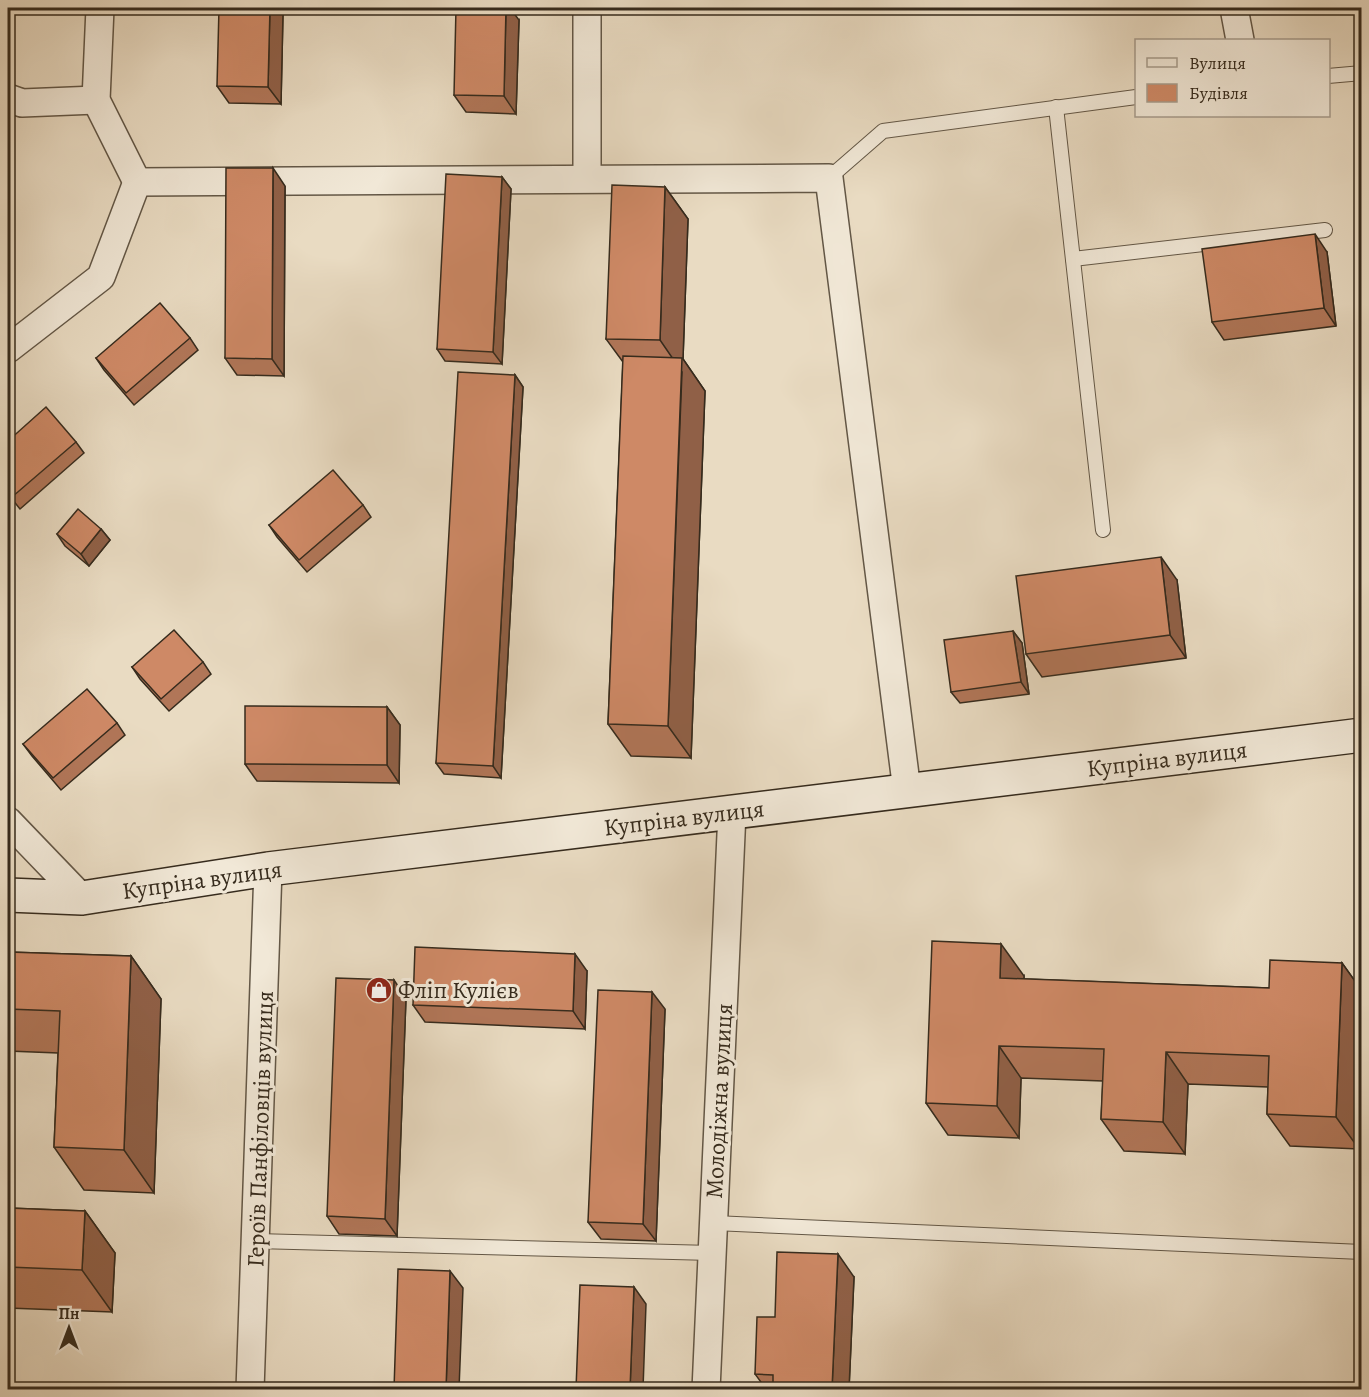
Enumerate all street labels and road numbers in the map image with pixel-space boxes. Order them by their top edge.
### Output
street label: Купріна вулиця [1085,733,1249,785]
street label: Купріна вулиця [602,792,766,844]
street label: Купріна вулиця [120,853,284,907]
street label: Героїв Панфіловців вулиця [239,990,281,1268]
street label: Молодіжна вулиця [698,1002,740,1200]

